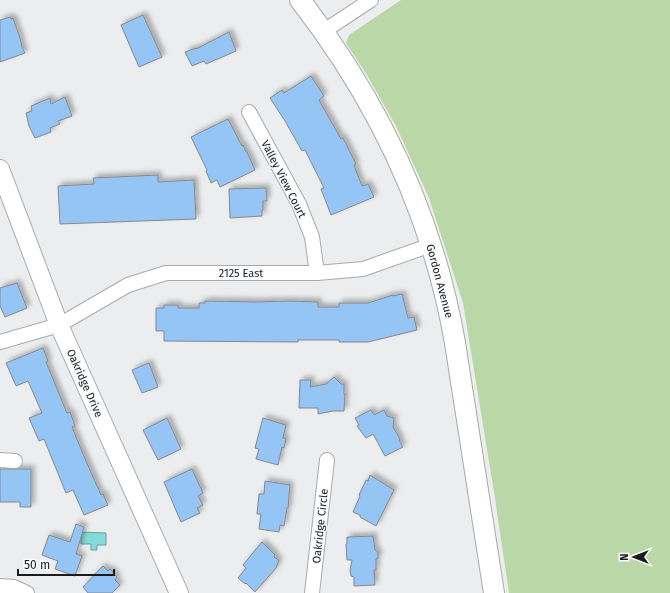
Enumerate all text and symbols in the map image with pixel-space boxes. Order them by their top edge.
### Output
street label: Valley View Court [258,138,309,220]
street label: Gordon Avenue [423,243,456,320]
street label: 2125 East [219,267,263,280]
street label: Oakridge Drive [64,347,105,419]
street label: Oakridge Circle [310,488,331,564]
north arrow [614,537,654,577]
scale bar [18,551,114,577]
text: N [618,553,631,561]
text: 50 m [24,558,50,572]

